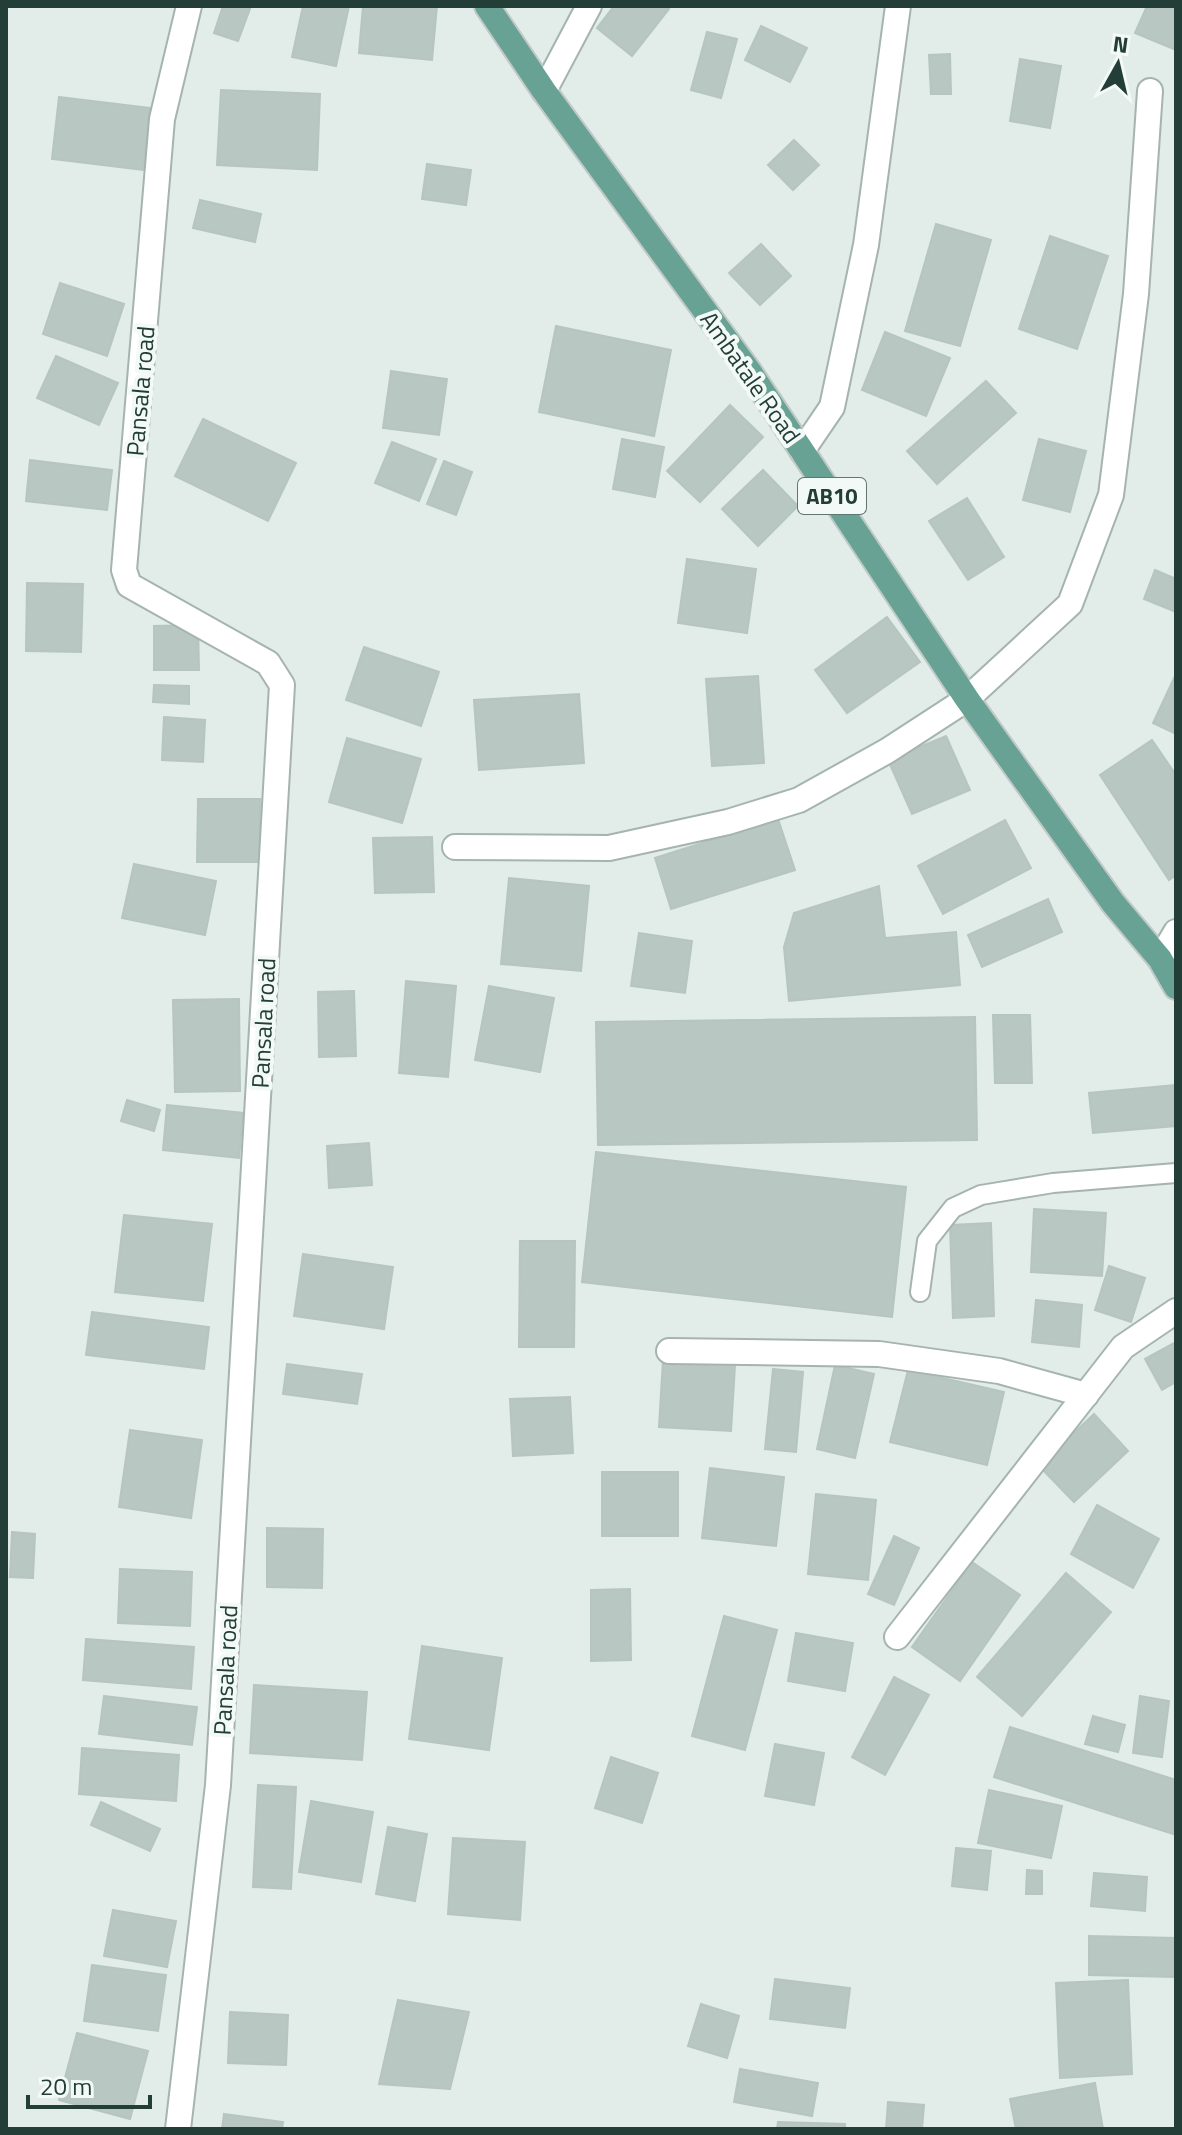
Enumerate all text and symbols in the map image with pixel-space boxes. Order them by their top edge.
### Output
north arrow [1078,24,1158,104]
text: N [1111,26,1131,62]
street label: Ambatale Road [692,303,810,451]
street label: Pansala road [116,324,164,458]
road number: AB10 [798,478,866,514]
street label: Pansala road [242,957,284,1089]
street label: Pansala road [204,1604,246,1736]
scale bar [28,2059,150,2109]
text: 20 m [40,2068,92,2104]

